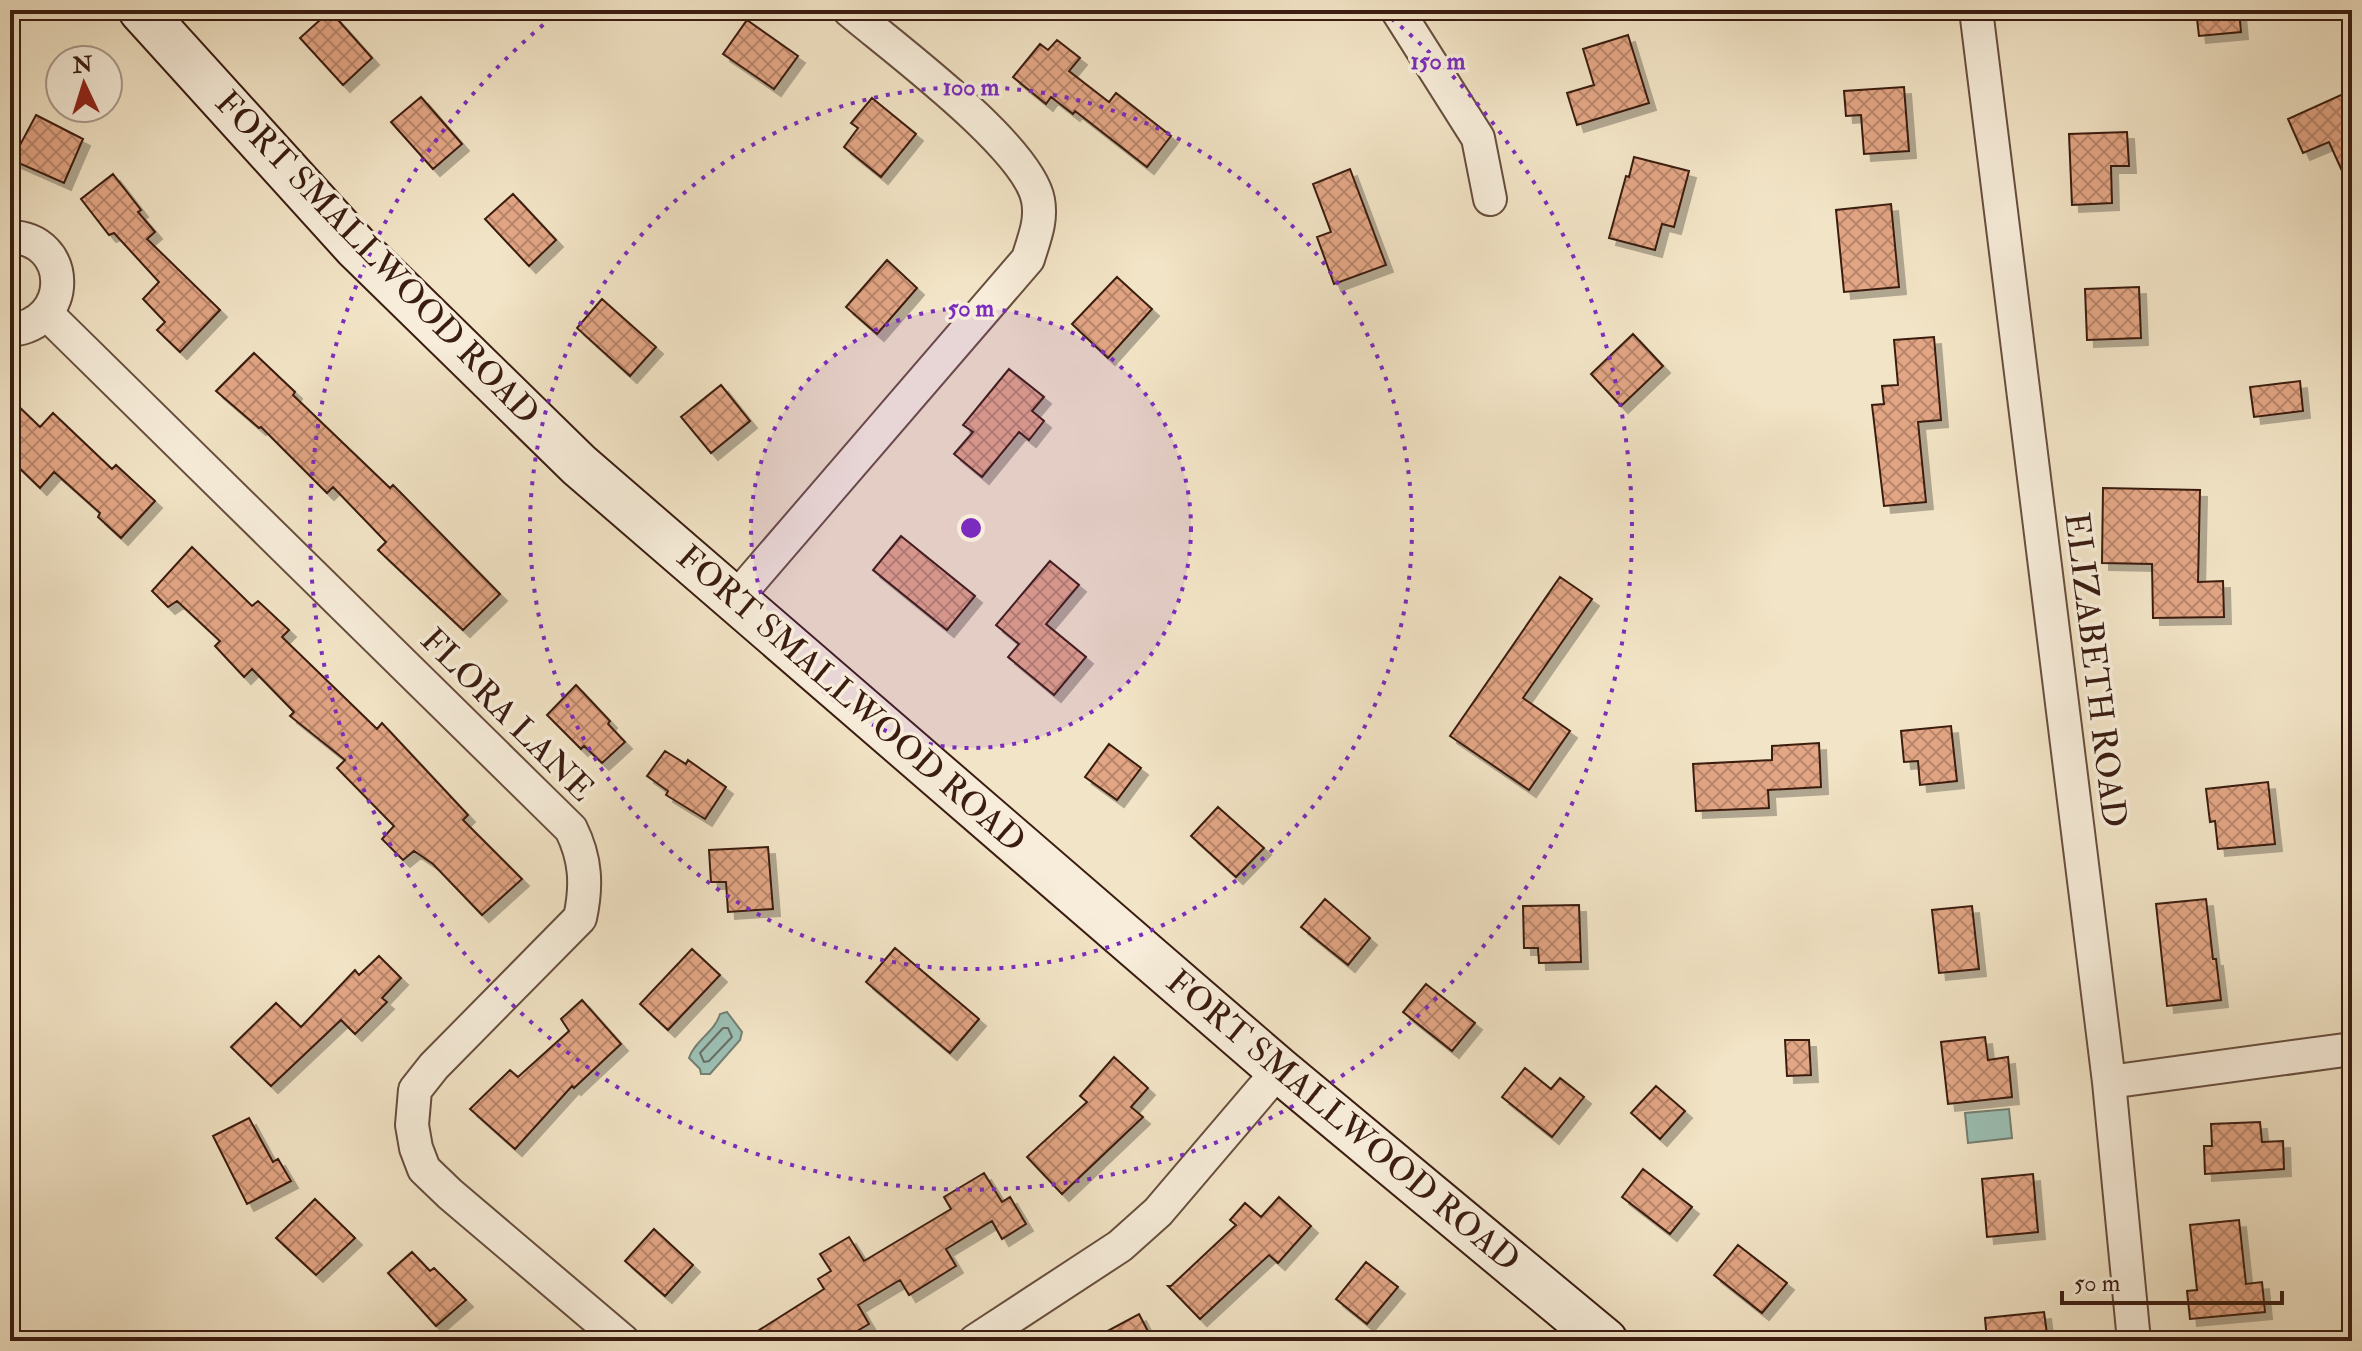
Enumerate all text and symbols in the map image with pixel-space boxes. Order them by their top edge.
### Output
north arrow [44,44,124,124]
text: 150 m [1411,46,1466,77]
text: N [71,50,94,80]
text: 100 m [943,72,1000,103]
street label: FORT SMALLWOOD ROAD [206,82,548,434]
text: 50 m [948,293,995,324]
street label: ELIZABETH ROAD [2054,510,2136,830]
centre of rings [957,514,985,542]
street label: FORT SMALLWOOD ROAD [668,536,1034,862]
street label: FLORA LANE [411,619,603,811]
street label: FORT SMALLWOOD ROAD [1157,960,1529,1282]
scale bar [2062,1255,2282,1305]
text: 50 m [2074,1268,2121,1299]

